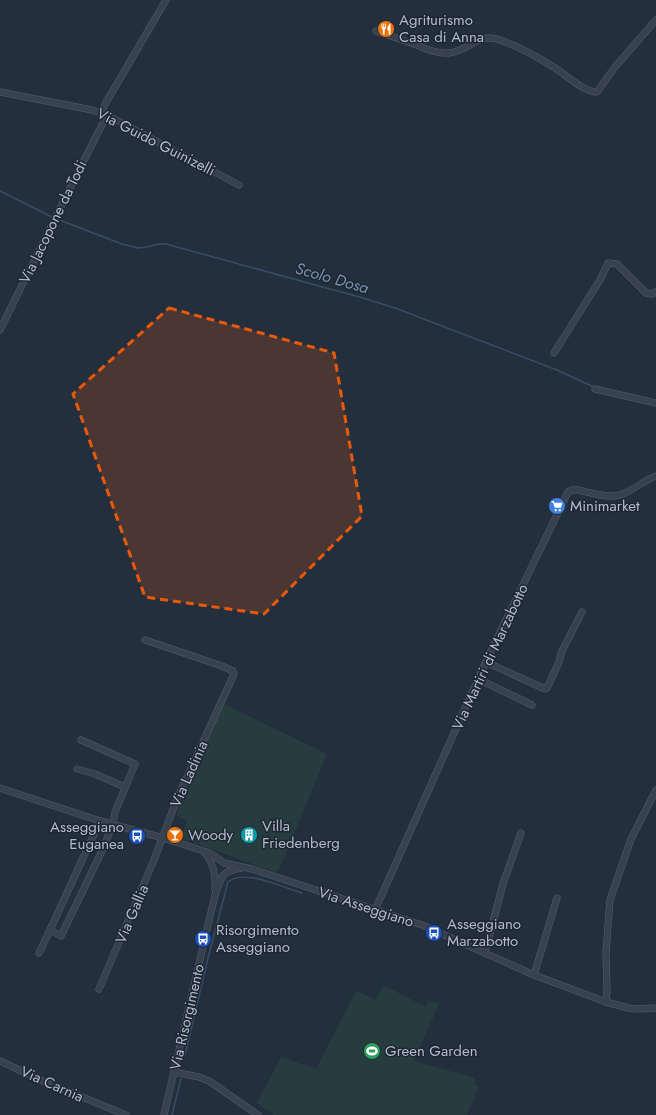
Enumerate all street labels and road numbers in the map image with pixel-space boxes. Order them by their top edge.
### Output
street label: Via Guido Guinizelli [93,103,219,181]
street label: Via Jacopone da Todi [14,157,92,287]
street label: Via Martiri di Marzabotto [446,580,534,734]
street label: Via Ladinia [165,737,213,811]
street label: Via Gallia [110,881,154,947]
street label: Via Asseggiano [315,881,417,933]
street label: Via Risorgimento [164,962,210,1072]
street label: Via Carnia [17,1060,87,1108]

